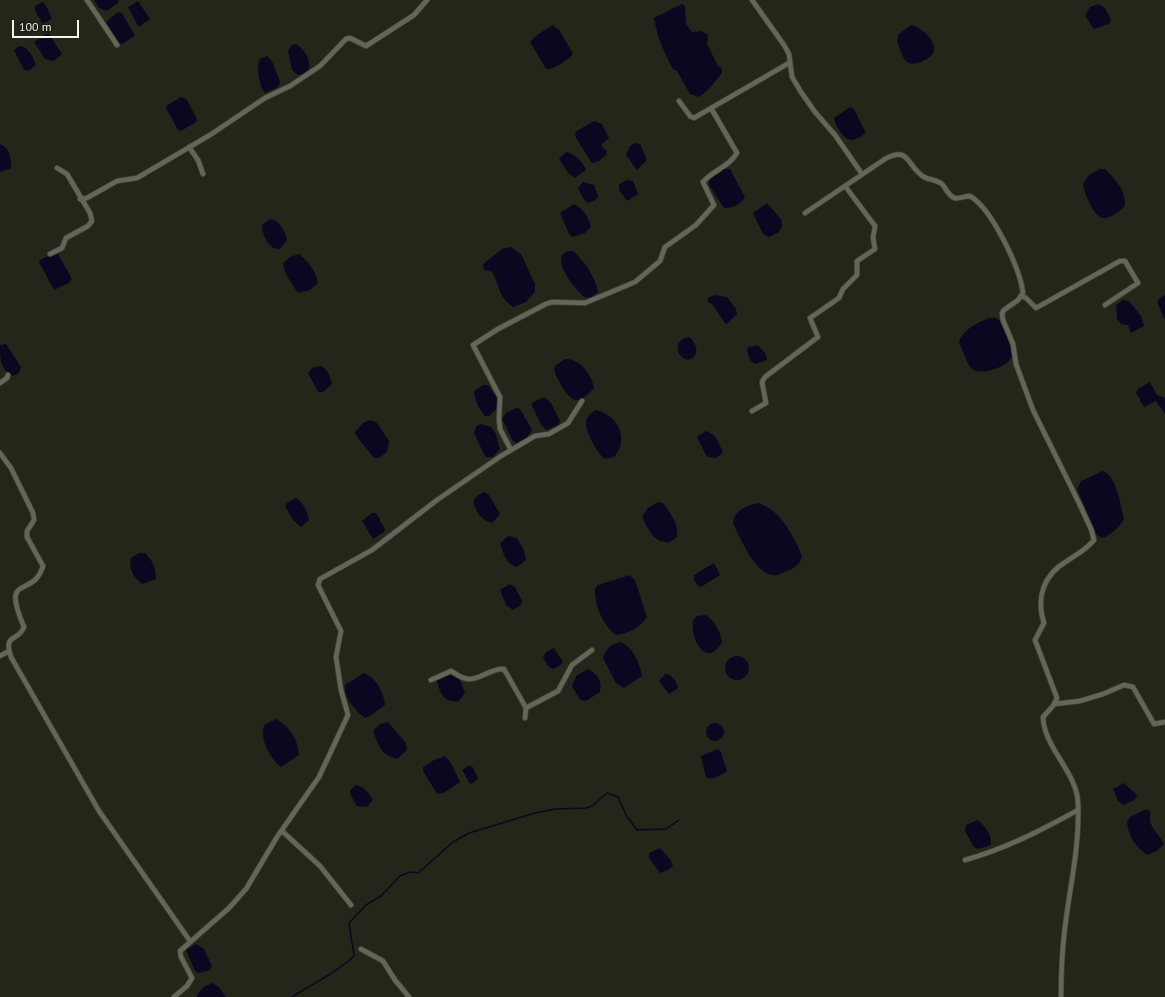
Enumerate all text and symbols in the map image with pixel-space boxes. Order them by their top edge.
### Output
scale bar [14,12,81,38]
text: 100 m [19,19,52,34]

